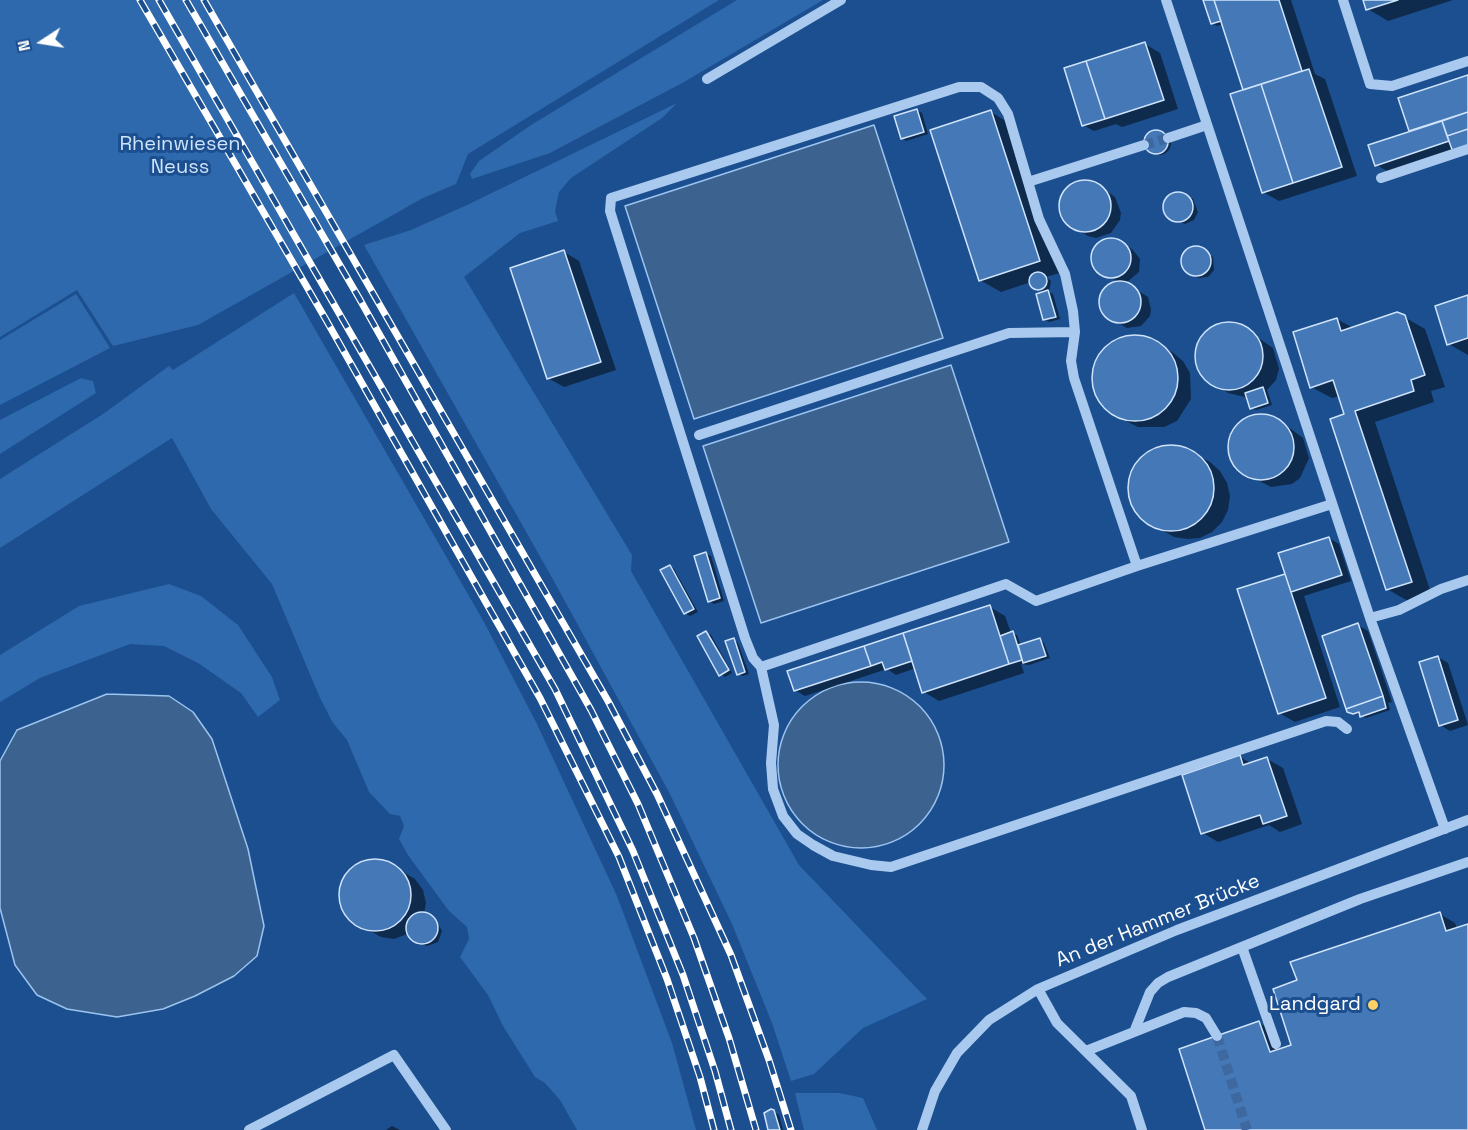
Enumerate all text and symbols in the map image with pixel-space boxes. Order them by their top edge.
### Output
north arrow [12,12,72,72]
text: N [13,38,35,53]
park label: Rheinwiesen Neuss [119,133,241,180]
street label: An der Hammer Brücke [1052,869,1264,973]
place label: Landgard [1269,993,1361,1017]
marker: Landgard [1366,998,1380,1012]

